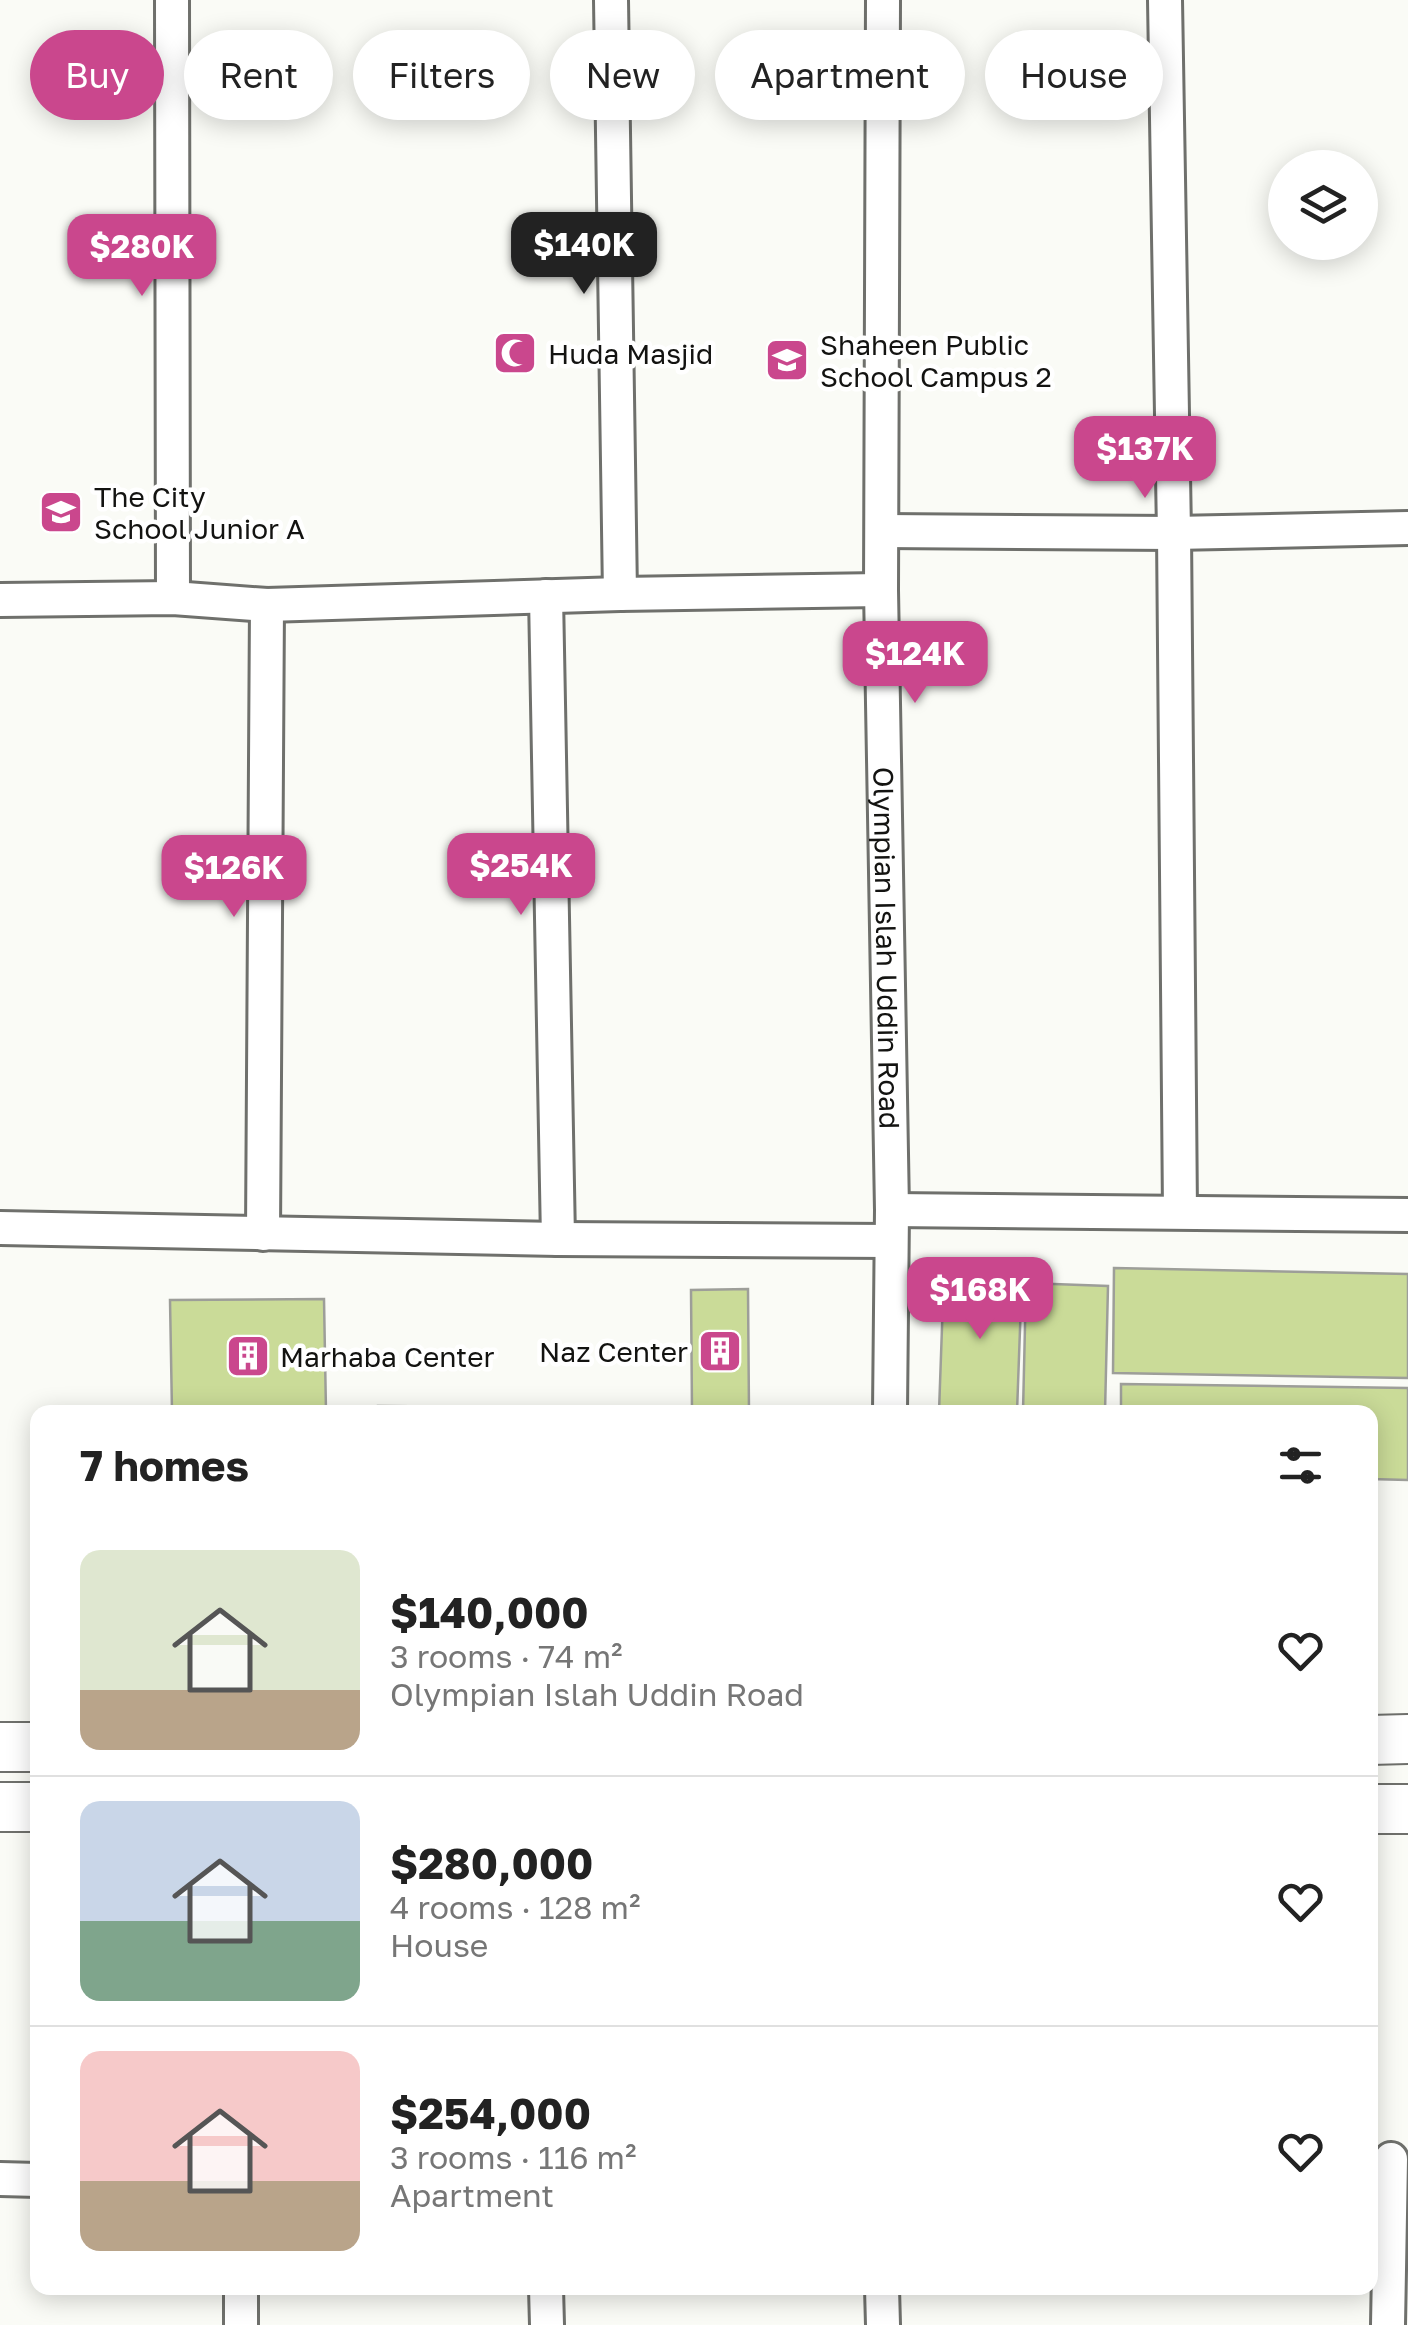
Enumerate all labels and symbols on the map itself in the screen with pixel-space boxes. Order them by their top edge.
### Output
pin: $140K [514,212,654,297]
pin: $280K [72,214,212,299]
place label: Shaheen Public School Campus 2 [820,328,1052,393]
mosque icon: Huda Masjid [492,330,538,376]
place label: Huda Masjid [548,337,713,370]
school or university icon: Shaheen Public School Campus 2 [764,337,810,383]
pin: $137K [1075,416,1215,501]
place label: The City School Junior A [94,480,305,545]
school or university icon: The City School Junior A [38,489,84,535]
pin: $124K [845,621,985,706]
street label: Olympian Islah Uddin Road [868,766,907,1129]
pin: $254K [451,833,591,918]
pin: $126K [164,835,304,920]
pin: $168K [910,1257,1050,1342]
building icon: Naz Center [697,1328,743,1374]
building icon: Marhaba Center [225,1333,271,1379]
place label: Naz Center [539,1335,688,1368]
place label: Marhaba Center [280,1340,495,1373]

